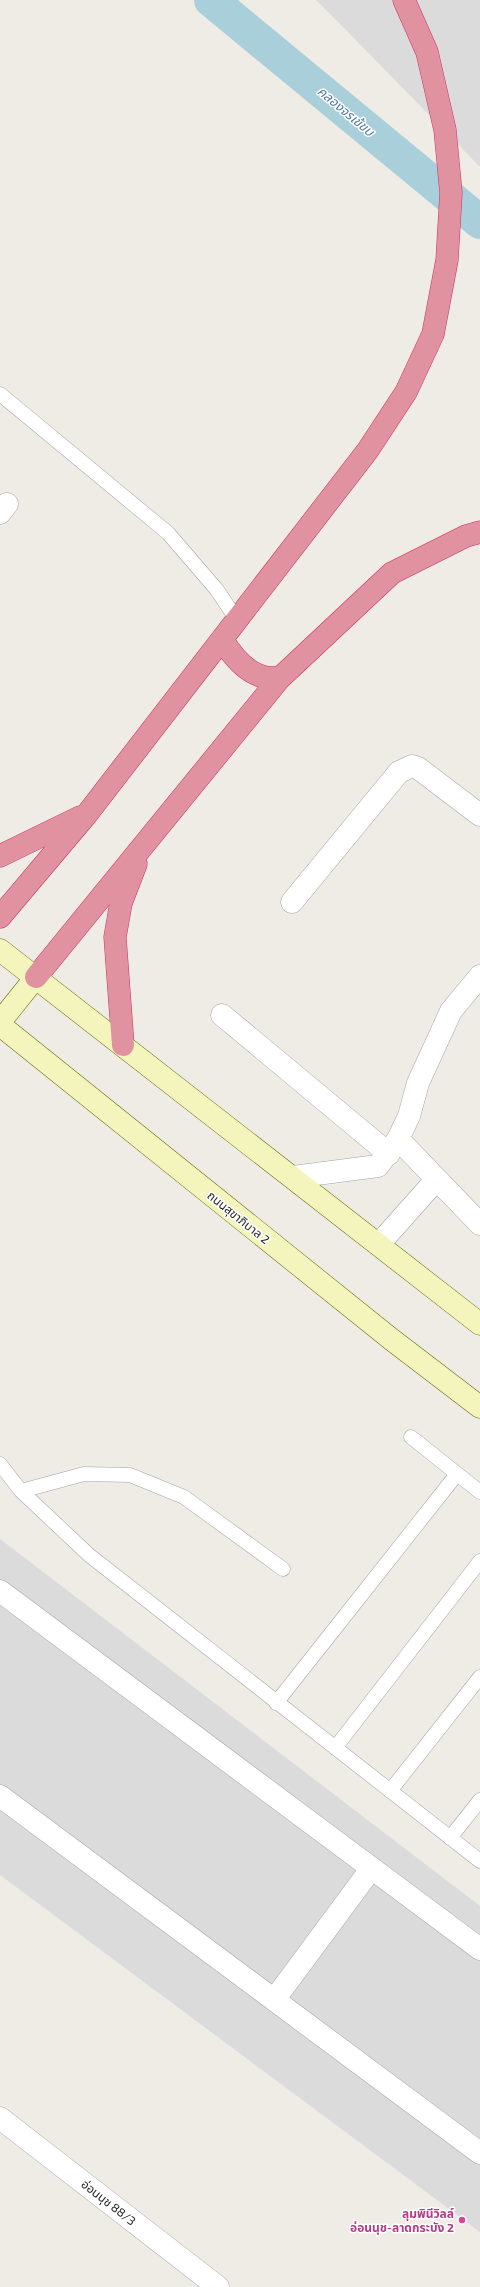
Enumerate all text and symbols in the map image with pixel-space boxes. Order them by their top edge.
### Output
water label: คลองจรเข้ขบ [314,83,378,140]
street label: ถนนสุขาภิบาล 2 [204,1188,273,1247]
street label: อ่อนนุช 88/3 [78,2176,139,2228]
place label: ลุมพินีวิลล์ อ่อนนุช-ลาดกระบัง 2 [350,2206,454,2235]
marker: ลุมพินีวิลล์ อ่อนนุช-ลาดกระบัง 2 [457,2215,467,2225]

